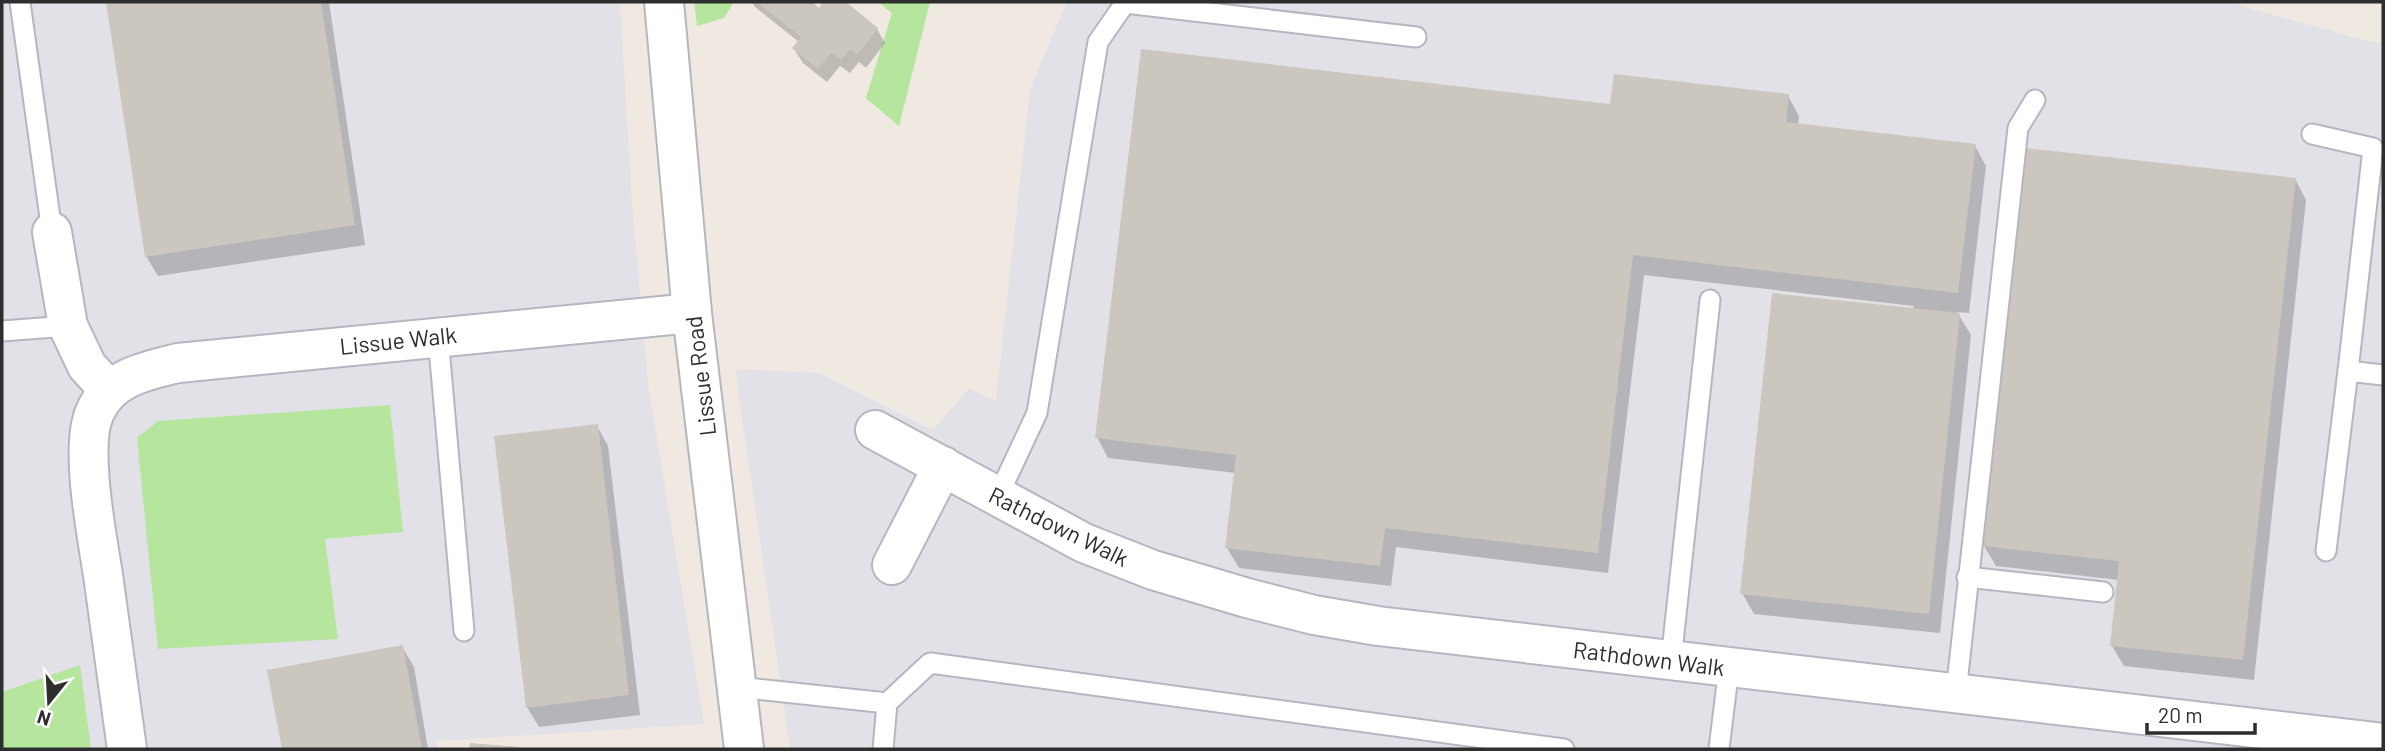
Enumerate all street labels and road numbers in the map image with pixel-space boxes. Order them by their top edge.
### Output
street label: Lissue Road [679,314,721,438]
street label: Lissue Walk [338,320,458,360]
street label: Rathdown Walk [984,480,1134,572]
street label: Rathdown Walk [1572,635,1726,681]

